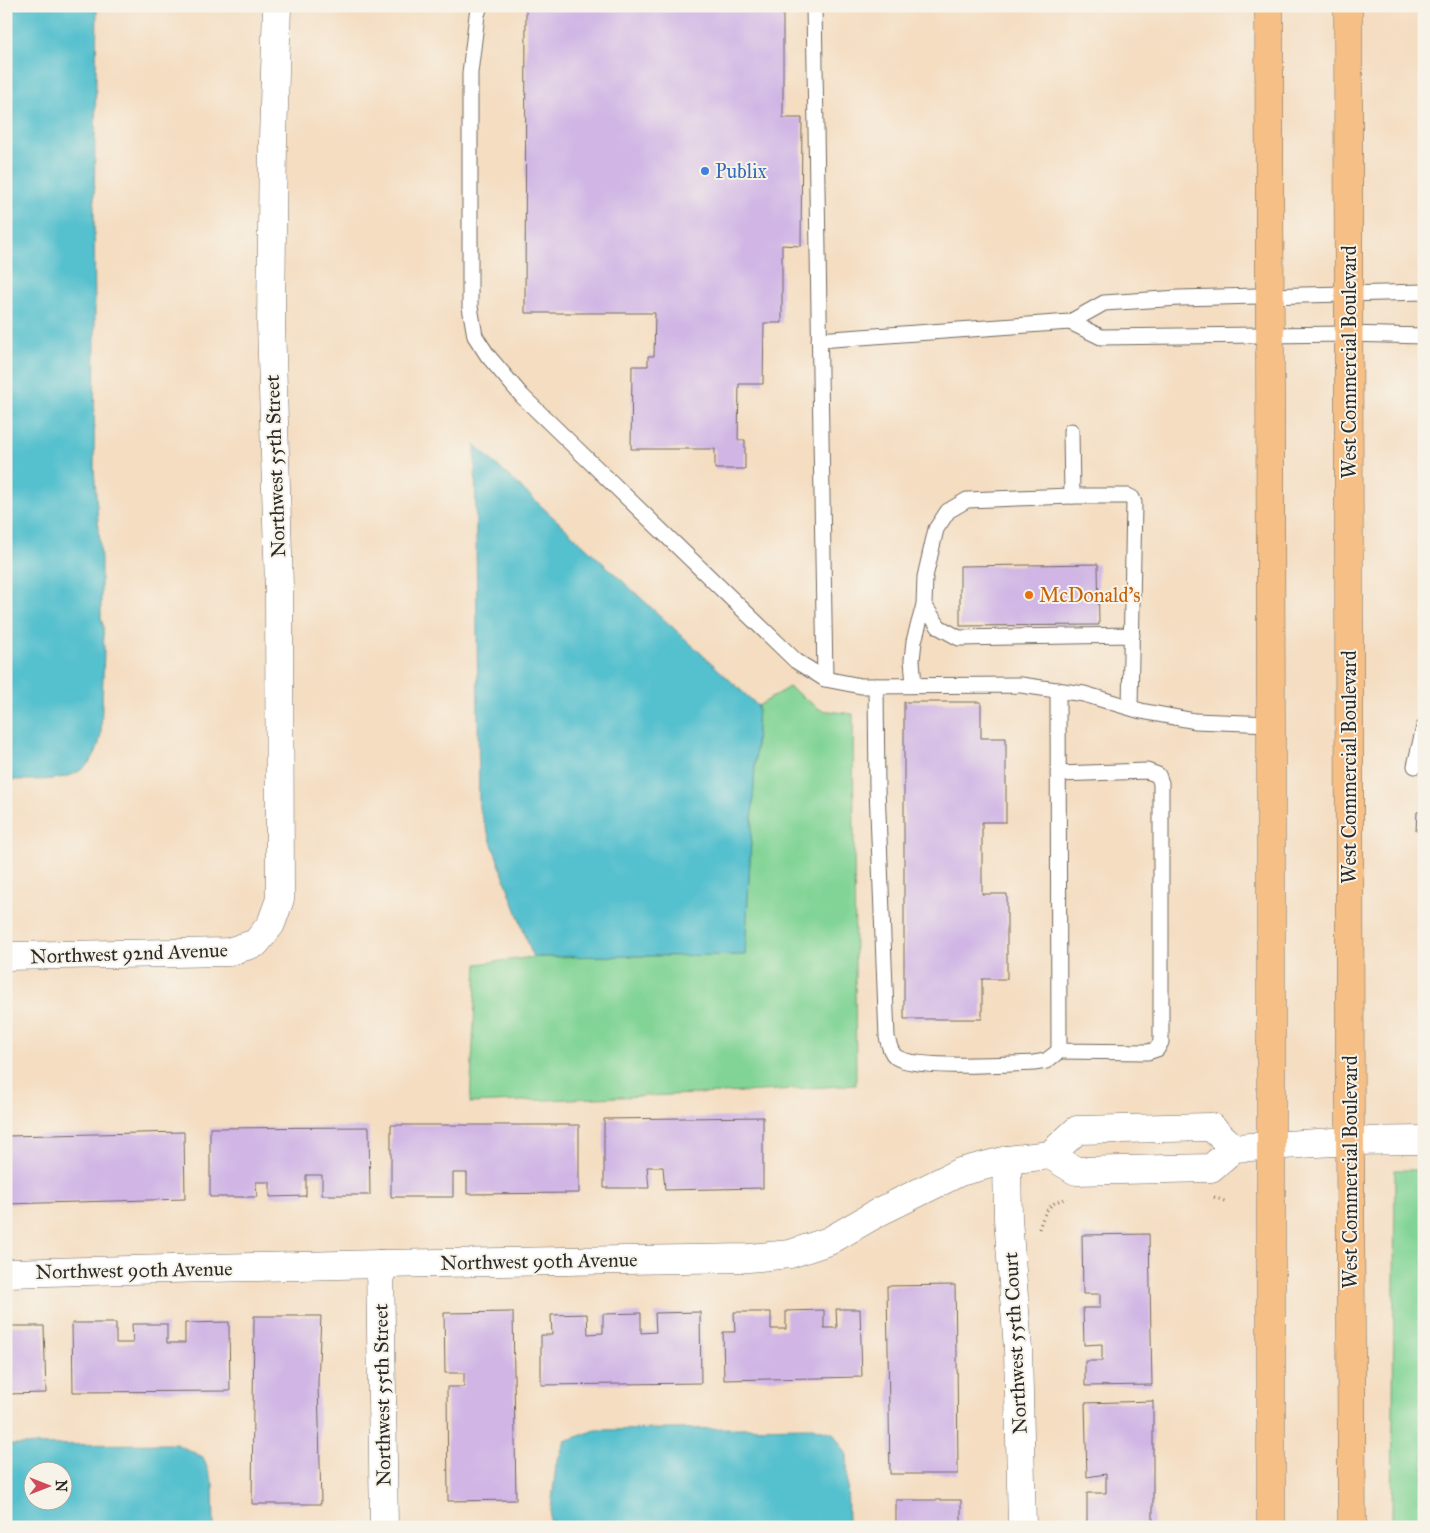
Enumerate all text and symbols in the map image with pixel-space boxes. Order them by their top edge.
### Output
place label: Publix [715,159,767,183]
marker: Publix [699,165,711,177]
street label: West Commercial Boulevard [1337,245,1361,479]
street label: Northwest 55th Street [260,374,290,558]
place label: McDonald's [1039,583,1141,607]
marker: McDonald's [1023,589,1035,601]
street label: West Commercial Boulevard [1337,650,1361,884]
street label: Northwest 92nd Avenue [30,938,228,968]
street label: West Commercial Boulevard [1338,1055,1362,1289]
street label: Northwest 90th Avenue [440,1247,638,1275]
street label: Northwest 55th Court [998,1251,1032,1435]
street label: Northwest 90th Avenue [35,1256,233,1284]
street label: Northwest 55th Street [368,1303,396,1487]
north arrow [22,1460,72,1510]
text: N [52,1480,69,1492]

